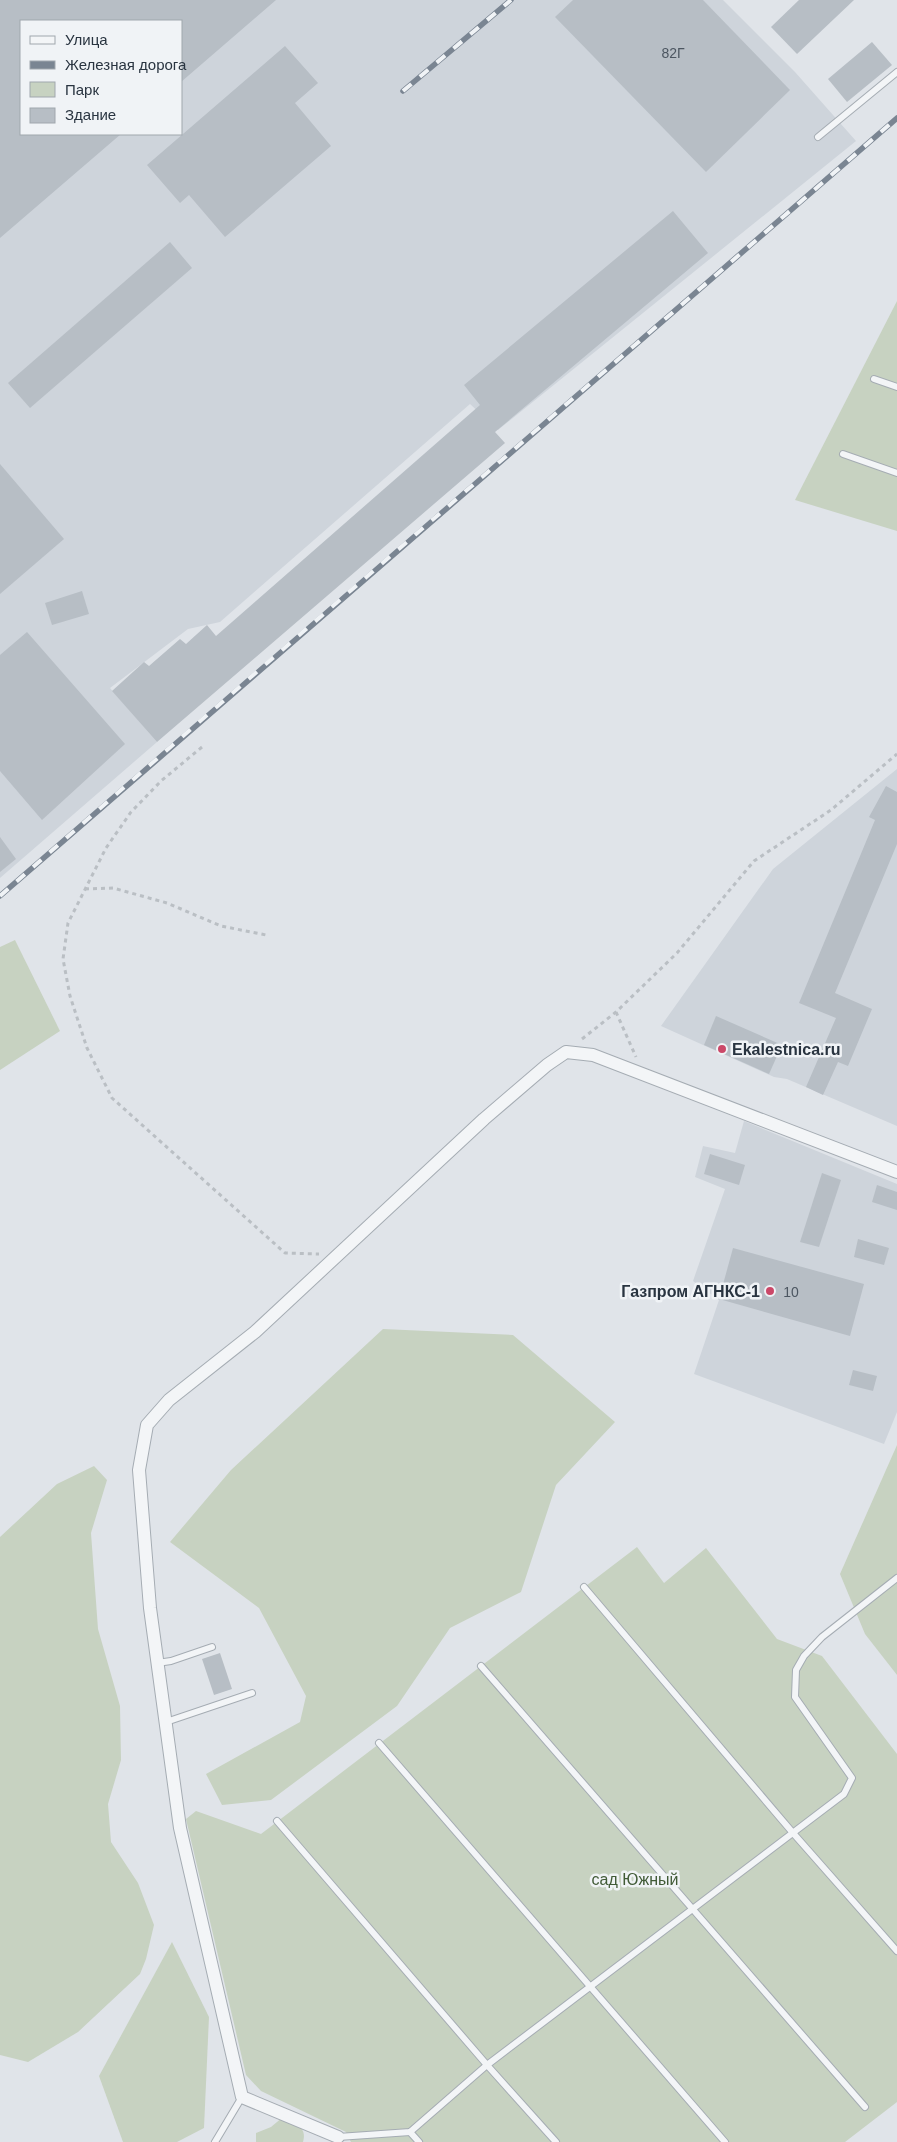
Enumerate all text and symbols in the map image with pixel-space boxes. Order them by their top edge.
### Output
legend [20,20,182,135]
text: Улица [65,31,108,48]
house number: 82Г [661,45,685,61]
text: Железная дорога [65,56,187,73]
text: Парк [65,81,99,98]
text: Здание [65,106,116,123]
place label: Ekalestnica.ru [732,1041,841,1058]
marker: Ekalestnica.ru [716,1043,728,1055]
place label: Газпром АГНКС-1 [621,1283,760,1300]
house number: 10 [783,1284,799,1300]
marker: Газпром АГНКС-1 [764,1285,776,1297]
park label: сад Южный [592,1871,678,1888]

